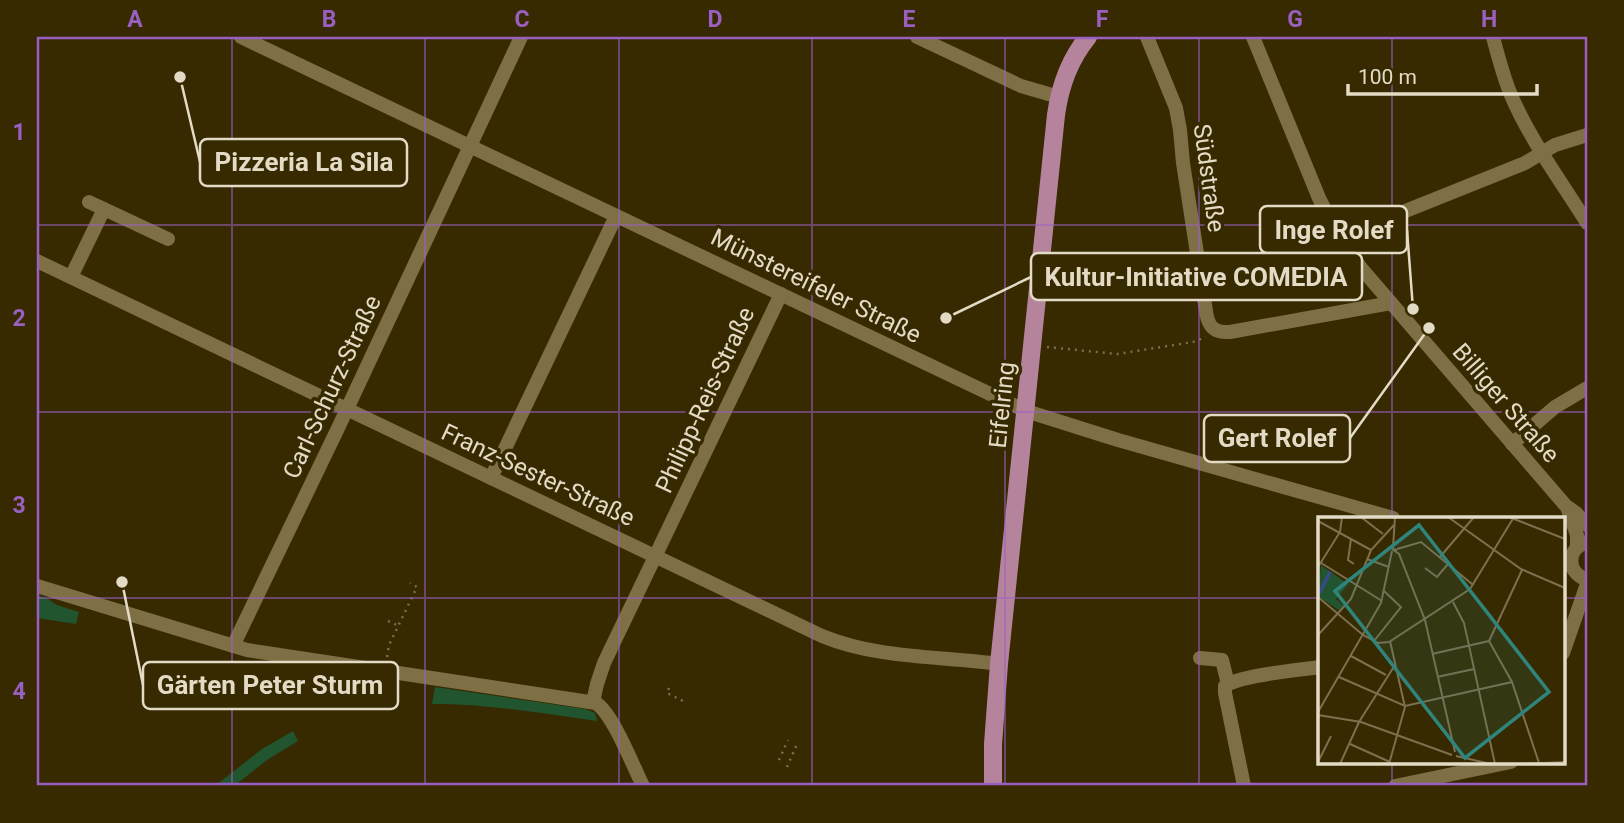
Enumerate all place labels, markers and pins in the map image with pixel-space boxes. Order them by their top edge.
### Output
callout: Pizzeria La Sila [200,139,407,186]
callout: Inge Rolef [1260,206,1407,253]
callout: Kultur-Initiative COMEDIA [1031,253,1362,300]
callout: Gert Rolef [1204,415,1350,462]
callout: Gärten Peter Sturm [143,662,398,709]

